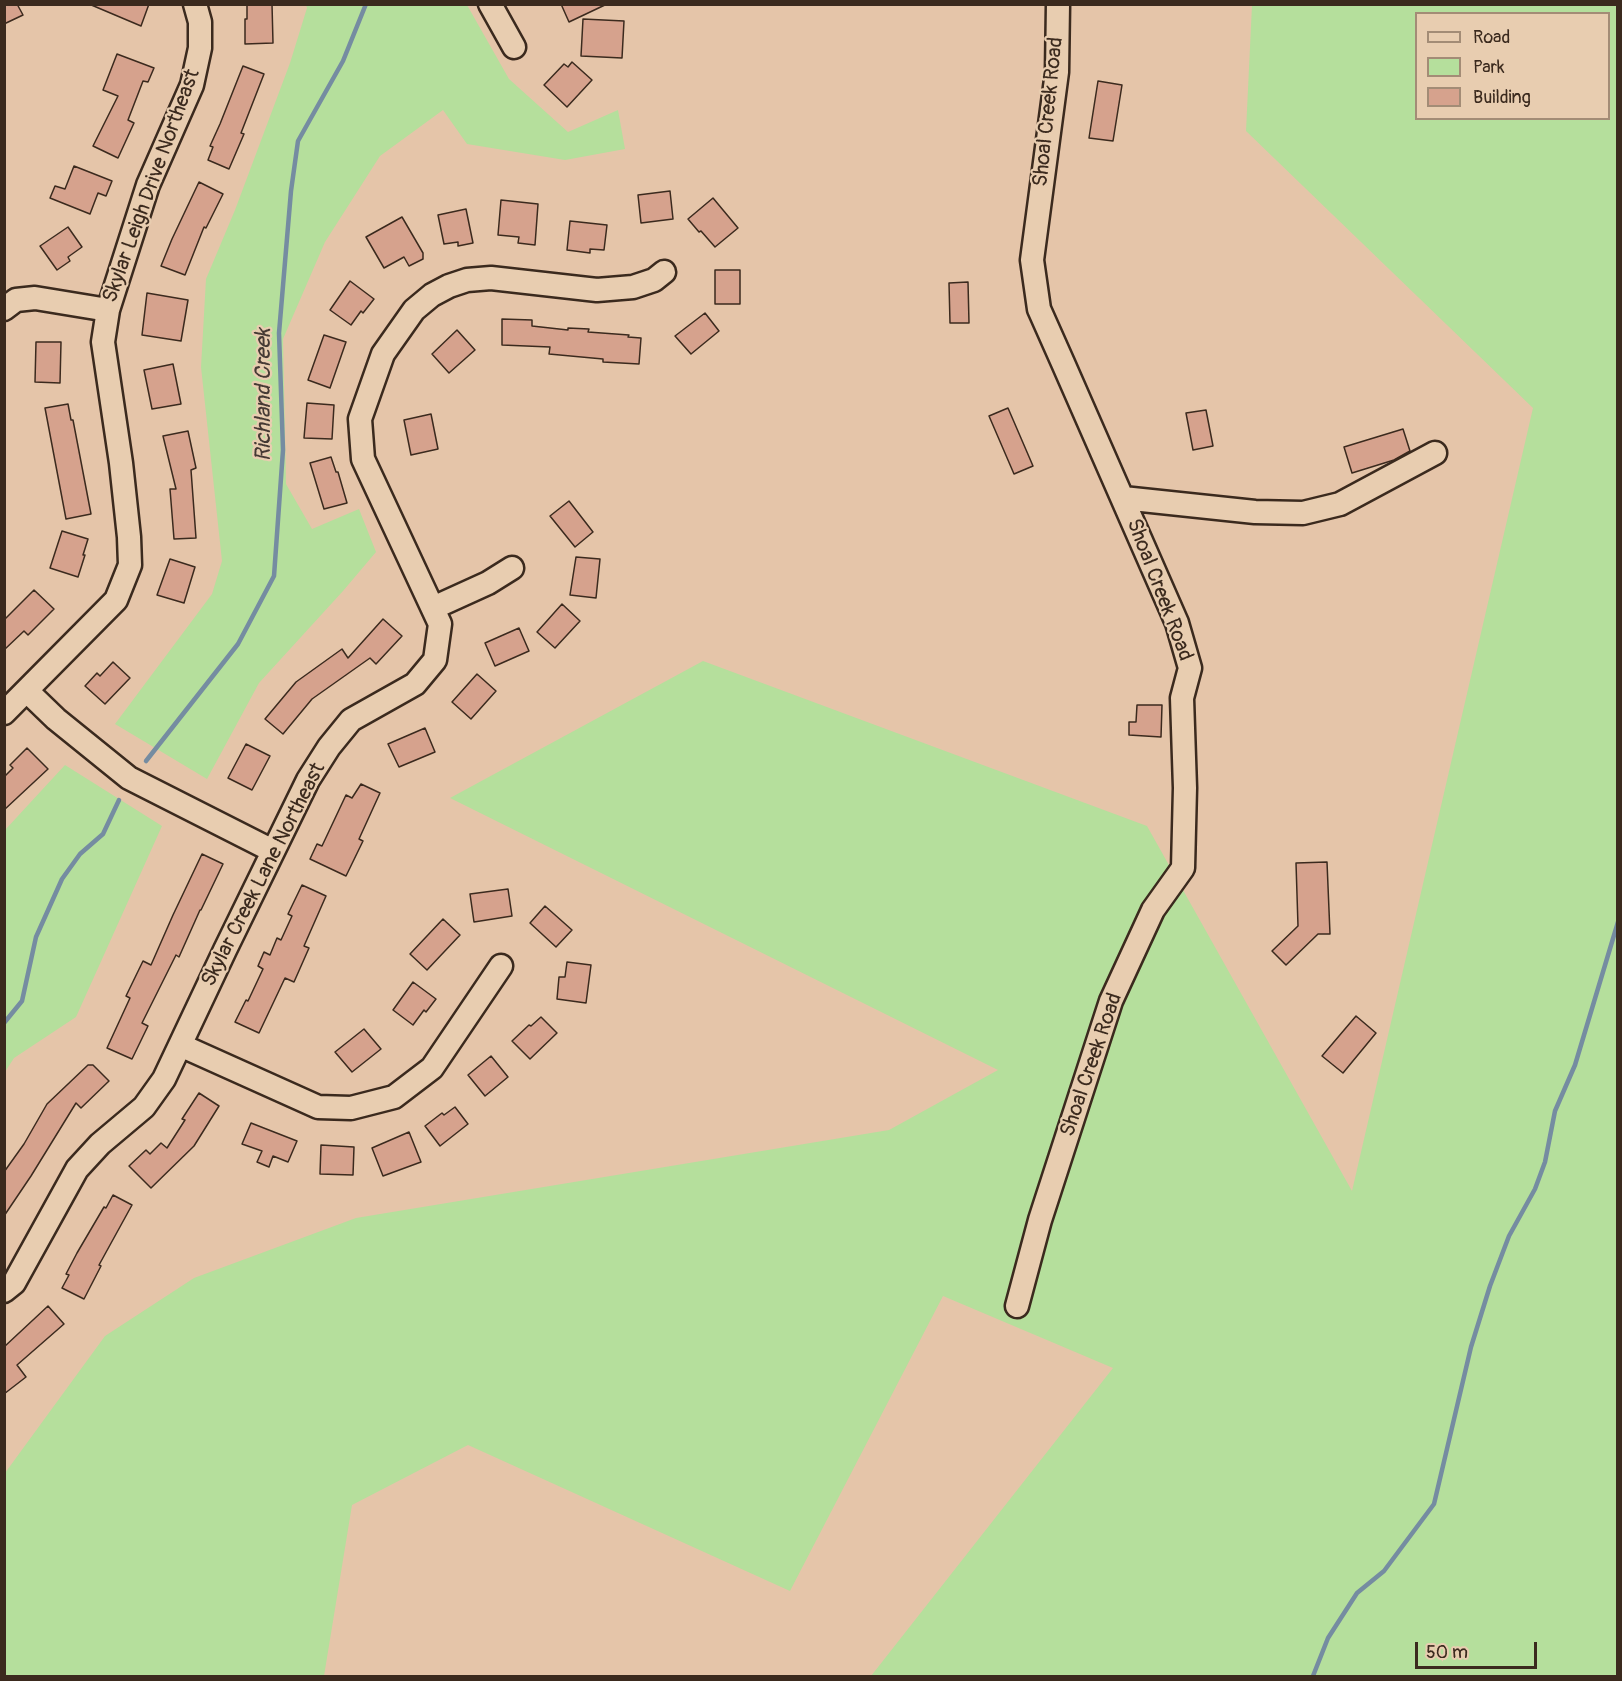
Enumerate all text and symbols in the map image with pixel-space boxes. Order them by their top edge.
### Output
legend [1415,12,1610,120]
text: Road [1473,26,1510,49]
street label: Shoal Creek Road [1029,36,1069,188]
text: Park [1473,56,1505,79]
street label: Skylar Leigh Drive Northeast [98,66,206,306]
text: Building [1473,86,1531,109]
water label: Richland Creek [251,329,277,461]
street label: Shoal Creek Road [1120,515,1198,665]
street label: Skylar Creek Lane Northeast [197,759,331,991]
street label: Shoal Creek Road [1056,990,1128,1140]
scale bar [1418,1630,1540,1668]
text: 50 m [1426,1641,1468,1664]

